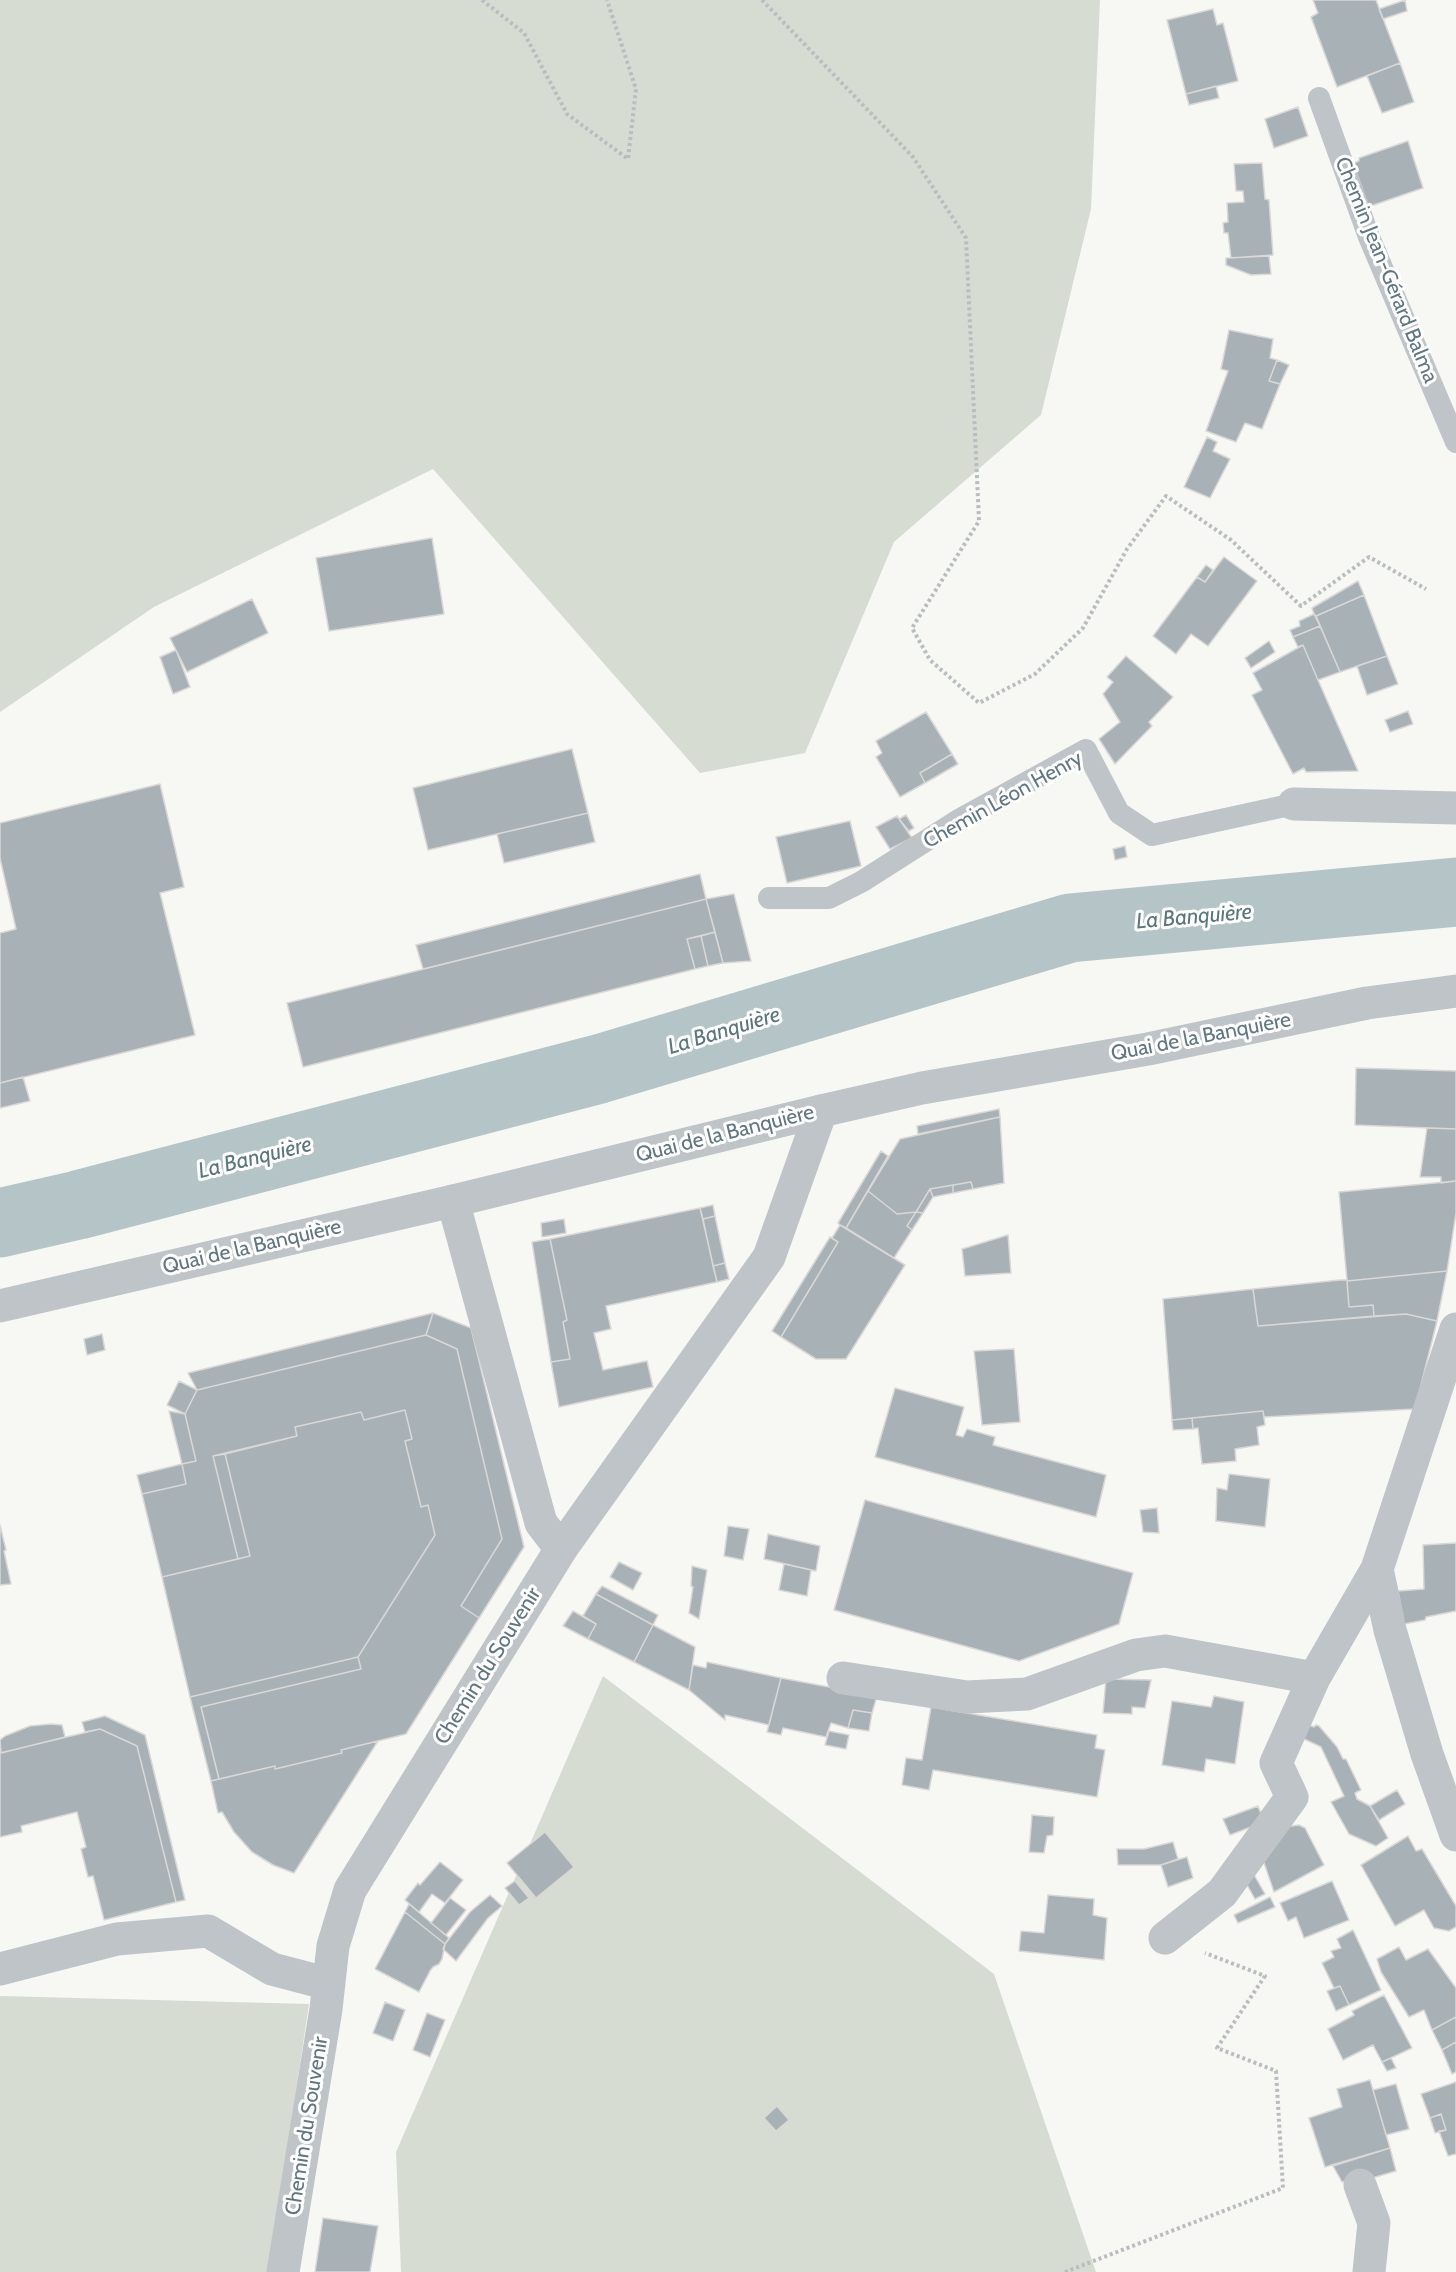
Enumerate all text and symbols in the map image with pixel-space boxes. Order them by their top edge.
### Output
street label: Chemin Jean-Gérard Balma [1329,154,1443,386]
street label: Chemin Léon Henry [919,746,1087,854]
water label: La Banquière [1135,899,1253,935]
water label: La Banquière [665,1001,783,1061]
street label: Quai de la Banquière [1109,1007,1293,1067]
street label: Quai de la Banquière [633,1100,817,1168]
water label: La Banquière [196,1131,314,1185]
street label: Quai de la Banquière [160,1214,344,1280]
street label: Chemin du Souvenir [430,1583,546,1749]
street label: Chemin du Souvenir [280,2035,334,2217]

